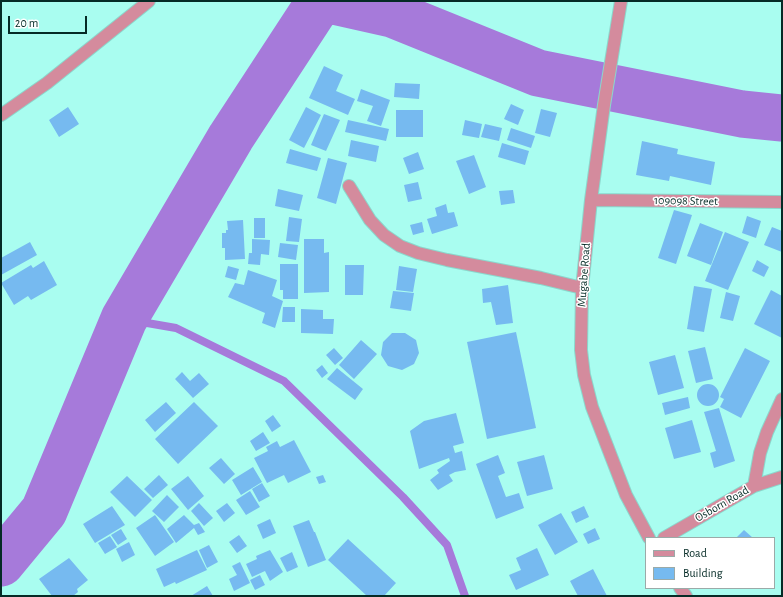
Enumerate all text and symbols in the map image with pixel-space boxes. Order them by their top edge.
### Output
scale bar [10,8,89,34]
text: 20 m [15,17,38,29]
street label: 109098 Street [654,193,718,209]
street label: Mugabe Road [575,243,593,307]
street label: Osborn Road [692,483,752,525]
legend [645,537,775,589]
text: Road [683,547,707,559]
text: Building [683,567,723,579]

